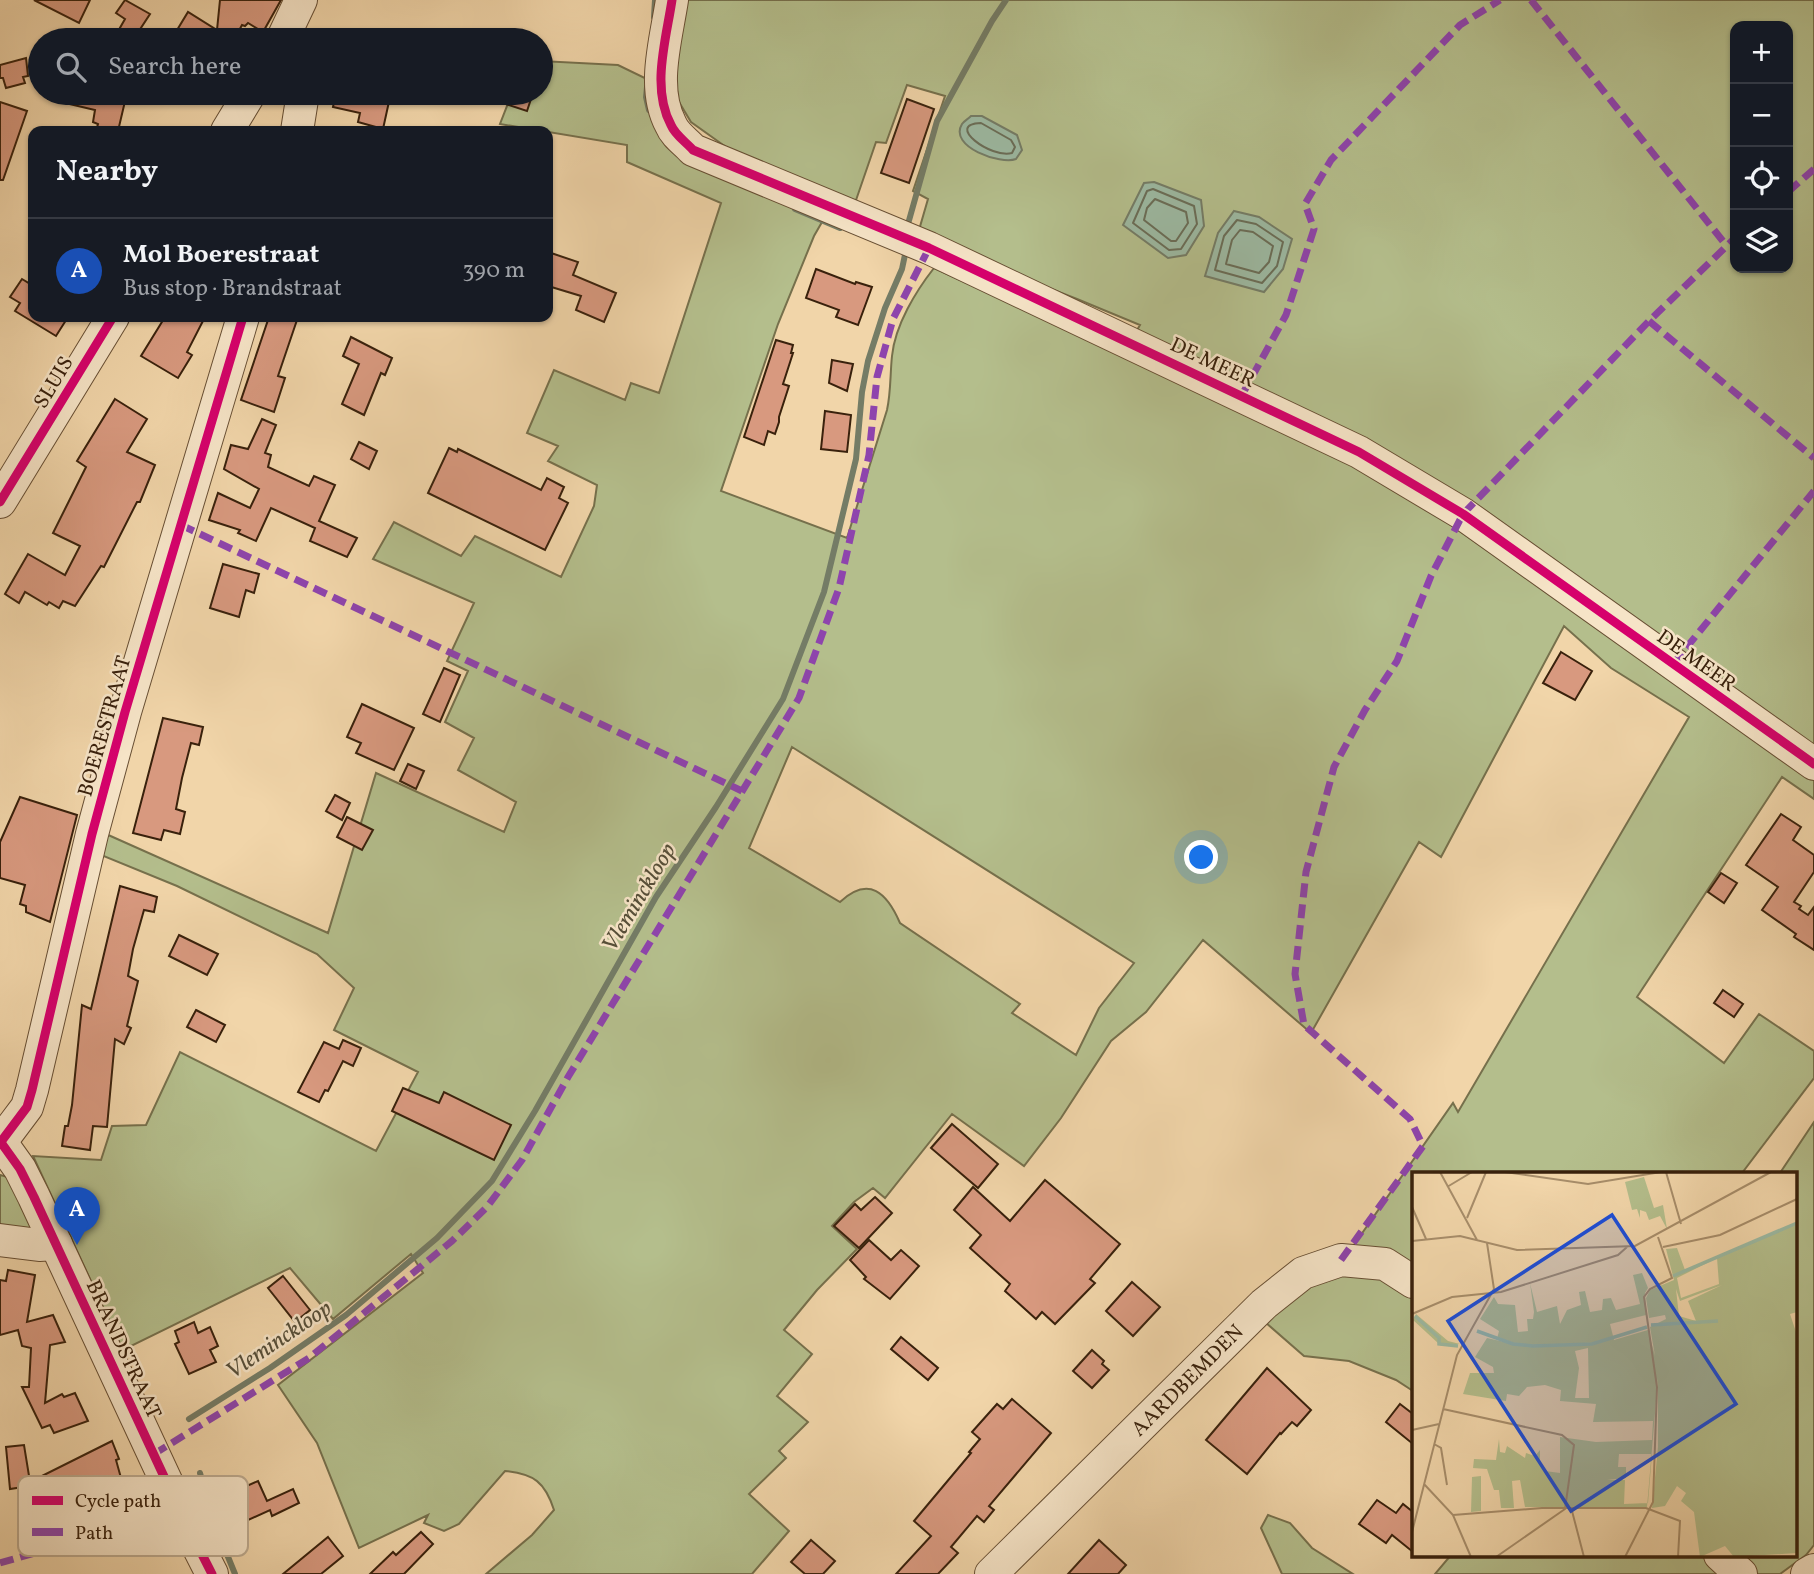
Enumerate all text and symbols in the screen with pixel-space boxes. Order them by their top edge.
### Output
map controls [1730,21,1793,273]
button: + [1730,21,1793,84]
search box [28,28,553,105]
icon: search [52,48,90,86]
text: Search here [108,49,241,85]
button: − [1730,84,1793,147]
button: locate [1730,147,1793,210]
text: Nearby [56,151,158,193]
button: layers [1730,210,1793,273]
text: Mol Boerestraat [123,237,319,273]
text: A [71,255,87,287]
text: 390 m [462,255,525,287]
text: Bus stop · Brandstraat [123,273,342,305]
street label: DE MEER [1165,331,1260,396]
street label: SLUIS [27,351,81,414]
street label: DE MEER [1650,623,1742,699]
street label: BOERESTRAAT [71,653,139,800]
water label: Vleminckloop [595,838,685,958]
your location [1184,840,1218,874]
inset map [1412,1172,1797,1556]
pin: A [54,1187,100,1245]
street label: BRANDSTRAAT [78,1275,168,1424]
water label: Vleminckloop [220,1293,339,1388]
street label: AARDBEMDEN [1125,1318,1251,1444]
legend [18,1476,248,1556]
text: Cycle path [75,1489,161,1515]
text: Path [75,1521,113,1547]

